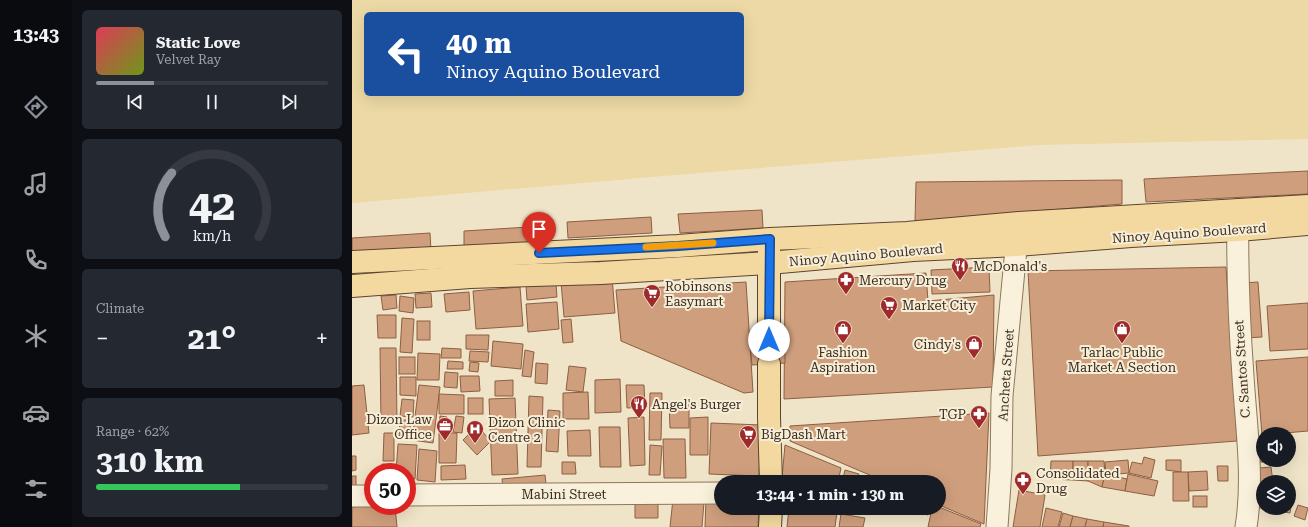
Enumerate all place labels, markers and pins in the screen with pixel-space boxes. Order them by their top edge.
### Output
pin [522,212,556,253]
restaurant icon: McDonald's [950,256,970,281]
place label: McDonald's [973,259,1047,274]
pharmacy icon: Mercury Drug [836,270,856,295]
place label: Mercury Drug [859,273,947,288]
place label: Robinsons Easymart [665,279,731,309]
supermarket icon: Robinsons Easymart [642,283,662,308]
supermarket icon: Market City [879,295,899,320]
place label: Market City [902,298,976,313]
shop icon: Fashion Aspiration [833,319,853,344]
shop icon: Tarlac Public Market A Section [1112,319,1132,344]
shop icon: Cindy's [964,334,984,359]
place label: Cindy's [914,337,961,352]
place label: Fashion Aspiration [810,345,876,375]
place label: Tarlac Public Market A Section [1068,345,1177,375]
restaurant icon: Angel's Burger [629,394,649,419]
place label: Angel's Burger [652,397,742,412]
pharmacy icon: TGP [969,404,989,429]
place label: TGP [939,407,966,422]
place label: Dizon Law Office [366,412,432,442]
place label: Dizon Clinic Centre 2 [488,415,565,445]
office icon: Dizon Law Office [435,416,455,441]
hospital icon: Dizon Clinic Centre 2 [465,419,485,444]
supermarket icon: BigDash Mart [738,424,758,449]
place label: BigDash Mart [761,427,846,442]
place label: Consolidated Drug [1036,466,1120,496]
pharmacy icon: Consolidated Drug [1013,470,1033,495]

